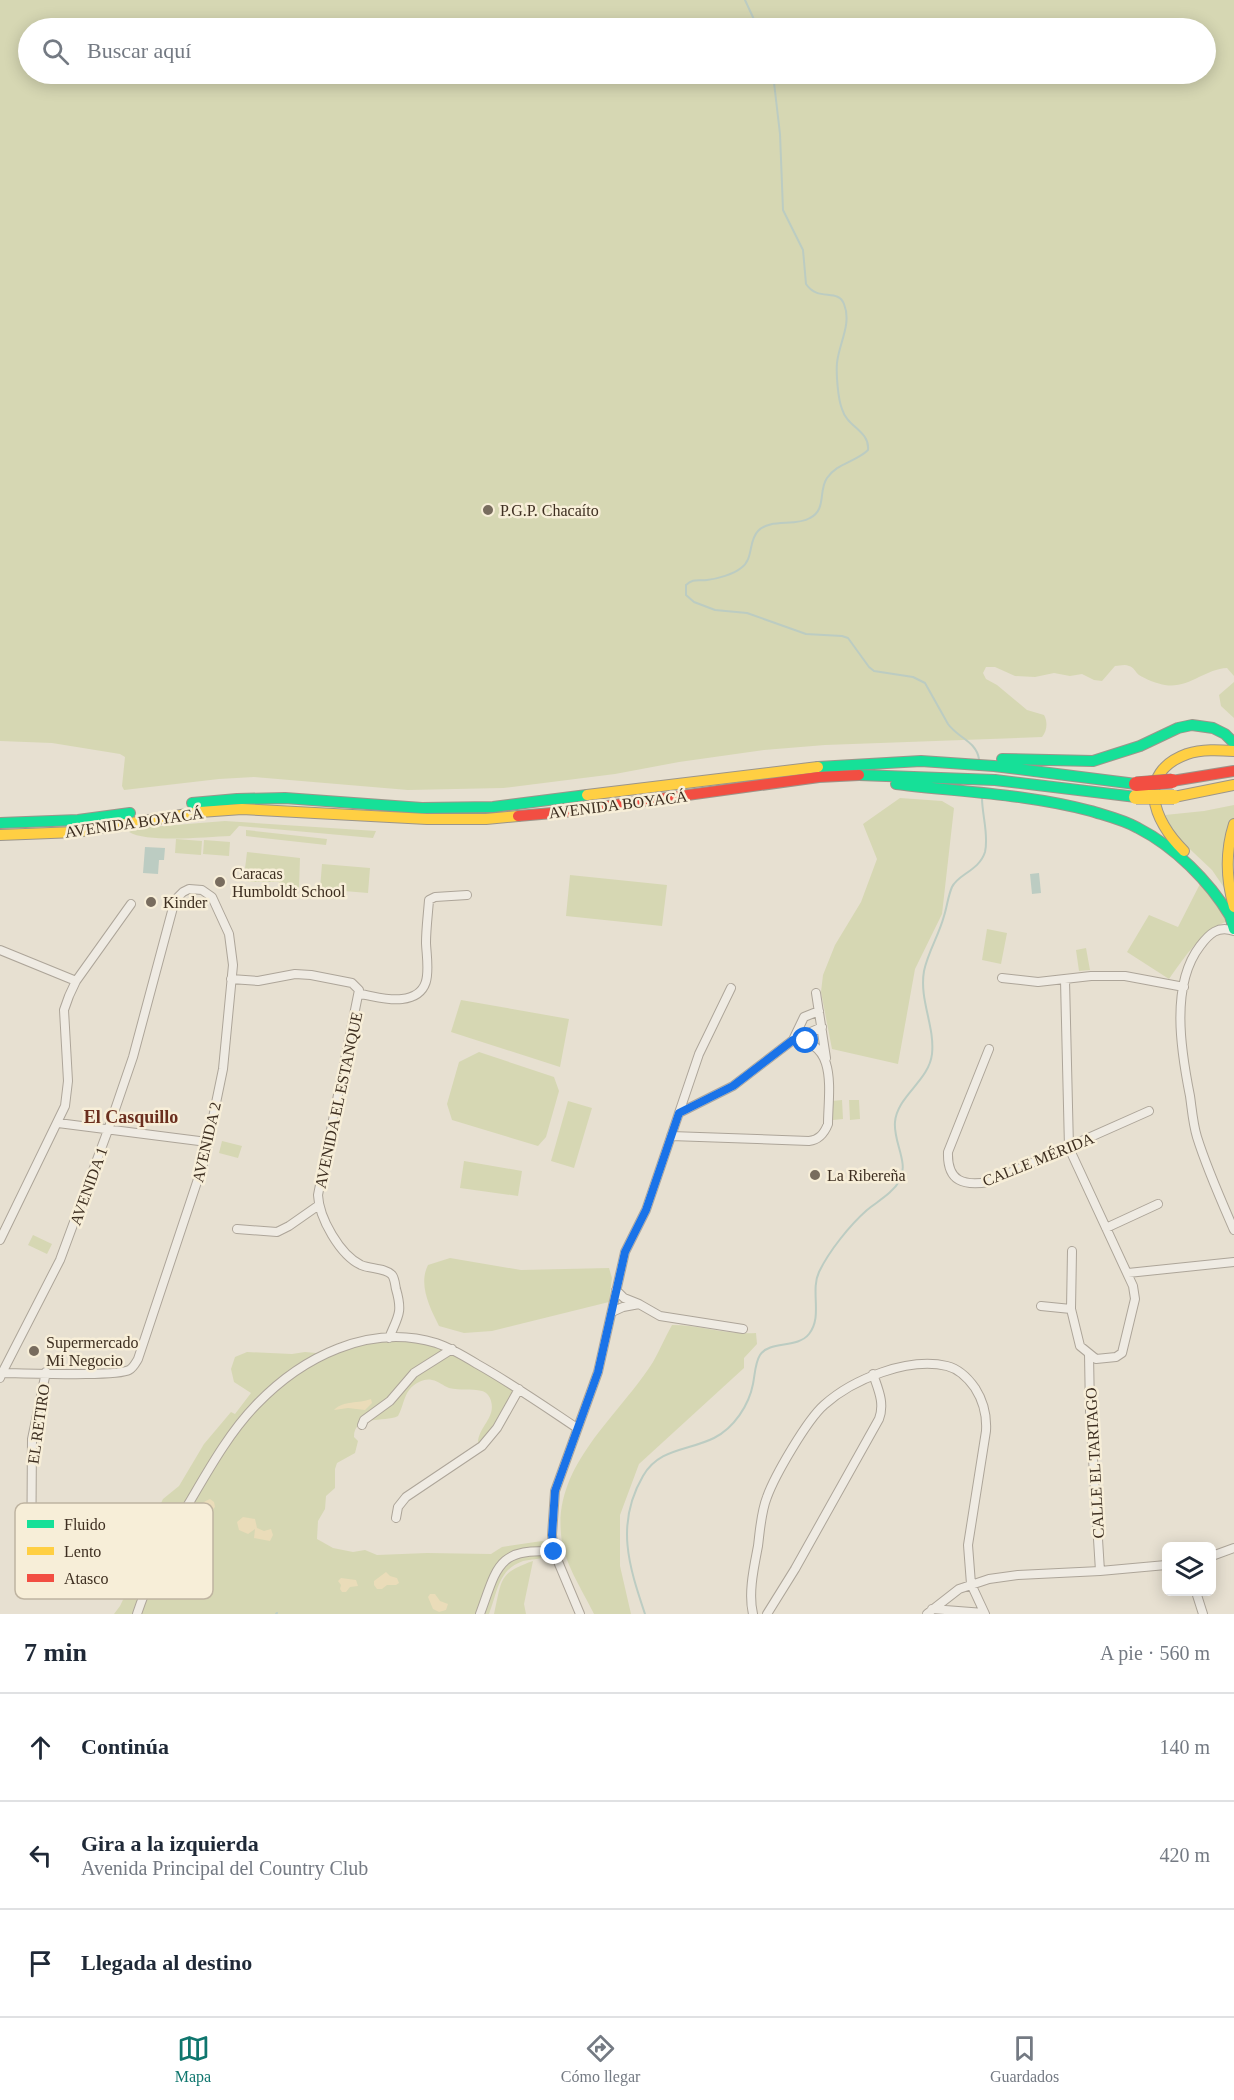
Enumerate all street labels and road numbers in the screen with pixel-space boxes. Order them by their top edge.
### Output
street label: AVENIDA BOYACÁ [548,786,689,821]
street label: AVENIDA BOYACÁ [64,803,205,841]
street label: AVENIDA EL ESTANQUE [311,1010,366,1190]
street label: AVENIDA 2 [189,1100,224,1184]
street label: CALLE MÉRIDA [980,1128,1097,1190]
street label: AVENIDA 1 [66,1145,110,1228]
street label: EL RETIRO [24,1383,53,1465]
street label: CALLE EL TARTAGO [1082,1387,1107,1539]

